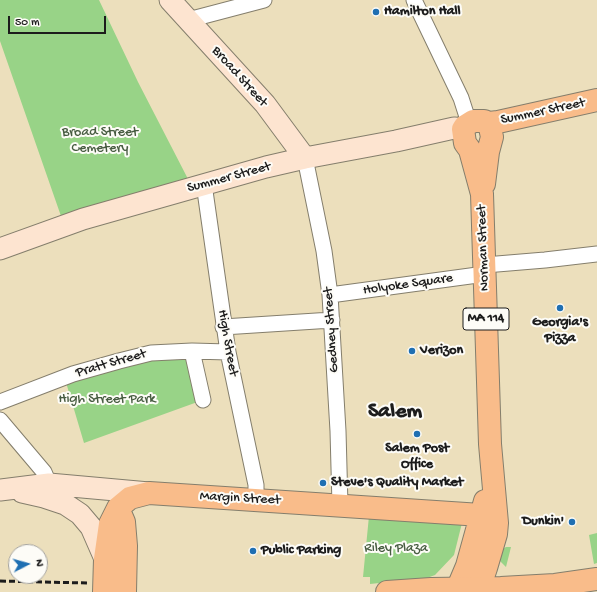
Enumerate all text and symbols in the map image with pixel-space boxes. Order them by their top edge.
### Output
place label: Hamilton Hall [384,4,461,20]
marker: Hamilton Hall [371,7,381,17]
scale bar [10,8,108,34]
text: 50 m [15,16,40,30]
street label: Broad Street [207,43,271,111]
street label: Summer Street [499,95,587,129]
park label: Broad Street Cemetery [62,125,138,158]
street label: Summer Street [185,159,273,197]
street label: Norman Street [474,205,494,291]
street label: Holyoke Square [362,270,454,300]
street label: Gedney Street [321,287,343,373]
marker: Georgia's Pizza [555,303,565,313]
street label: High Street [213,308,241,378]
road number: MA 114 [463,308,509,330]
place label: Georgia's Pizza [532,315,588,348]
place label: Verizon [420,343,463,359]
street label: Pratt Street [74,346,148,382]
marker: Verizon [407,346,417,356]
park label: High Street Park [58,392,156,408]
district label: Salem [368,400,422,426]
marker: Salem Post Office [412,429,422,439]
place label: Salem Post Office [385,441,449,474]
place label: Steve's Quality Market [331,475,463,491]
marker: Steve's Quality Market [318,478,328,488]
street label: Margin Street [199,488,281,510]
place label: Dunkin' [522,514,564,530]
marker: Dunkin' [567,517,577,527]
park label: Riley Plaza [364,541,428,557]
place label: Public Parking [261,543,341,559]
north arrow [8,544,48,584]
marker: Public Parking [248,546,258,556]
text: N [33,559,45,567]

